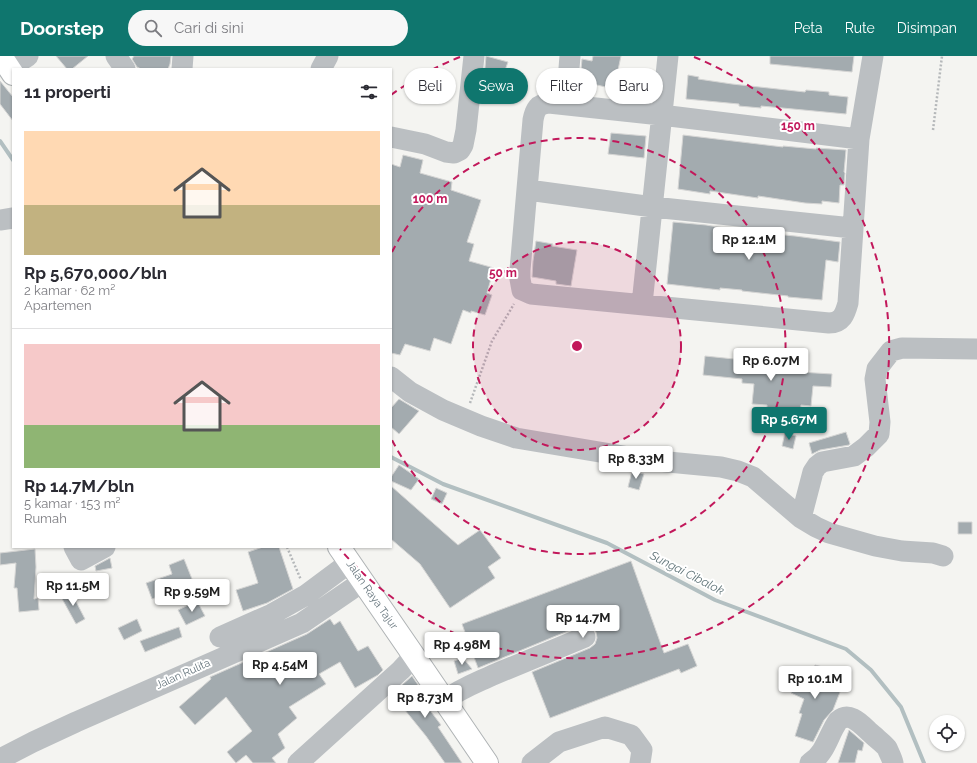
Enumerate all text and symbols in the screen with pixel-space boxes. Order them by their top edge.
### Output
search box [128,10,408,46]
text: Doorstep [20,17,104,39]
icon: search [142,17,164,39]
text: Cari di sini [174,19,244,37]
text: Peta [794,20,823,36]
text: Rute [845,20,875,36]
text: Disimpan [897,20,957,36]
chip: Beli [404,68,456,104]
chip: Sewa [464,68,528,104]
chip: Filter [536,68,597,104]
chip: Baru [605,68,663,104]
icon: filters [358,81,380,103]
text: 11 properti [24,82,111,102]
text: 150 m [781,119,815,133]
icon: home [166,157,238,229]
text: 100 m [413,192,447,206]
pin: Rp 12.1M [708,227,790,261]
text: Rp 12.1M [722,232,776,247]
text: Rp 5,670,000/bln [24,263,167,283]
text: 50 m [489,266,517,280]
text: 2 kamar · 62 m² [24,283,115,298]
text: Apartemen [24,298,92,313]
centre of rings [570,339,584,353]
pin: Rp 6.07M [730,348,812,382]
text: Rp 6.07M [742,353,800,368]
icon: home [166,370,238,442]
pin: Rp 5.67M [748,407,830,441]
text: Rp 5.67M [761,412,817,427]
pin: Rp 8.33M [595,446,677,480]
text: Rp 8.33M [608,451,664,466]
text: Rp 14.7M/bln [24,476,134,496]
text: 5 kamar · 153 m² [24,496,121,511]
text: Rumah [24,511,67,526]
water label: Sungai Cibalok [647,548,727,598]
street label: Jalan Raya Tajur [343,558,401,632]
pin: Rp 11.5M [32,573,114,607]
text: Rp 11.5M [46,578,100,593]
pin: Rp 9.59M [151,579,233,613]
text: Rp 9.59M [164,584,220,599]
pin: Rp 14.7M [542,605,624,639]
text: Rp 14.7M [556,610,611,625]
pin: Rp 4.98M [421,632,503,666]
text: Rp 4.98M [433,637,491,652]
pin: Rp 4.54M [239,652,321,686]
street label: Jalan Rulita [154,656,212,692]
text: Rp 4.54M [252,657,308,672]
pin: Rp 10.1M [774,666,856,700]
text: Rp 10.1M [788,671,842,686]
pin: Rp 8.73M [384,685,466,719]
text: Rp 8.73M [397,690,453,705]
map controls [929,715,965,751]
button: locate [929,715,965,751]

